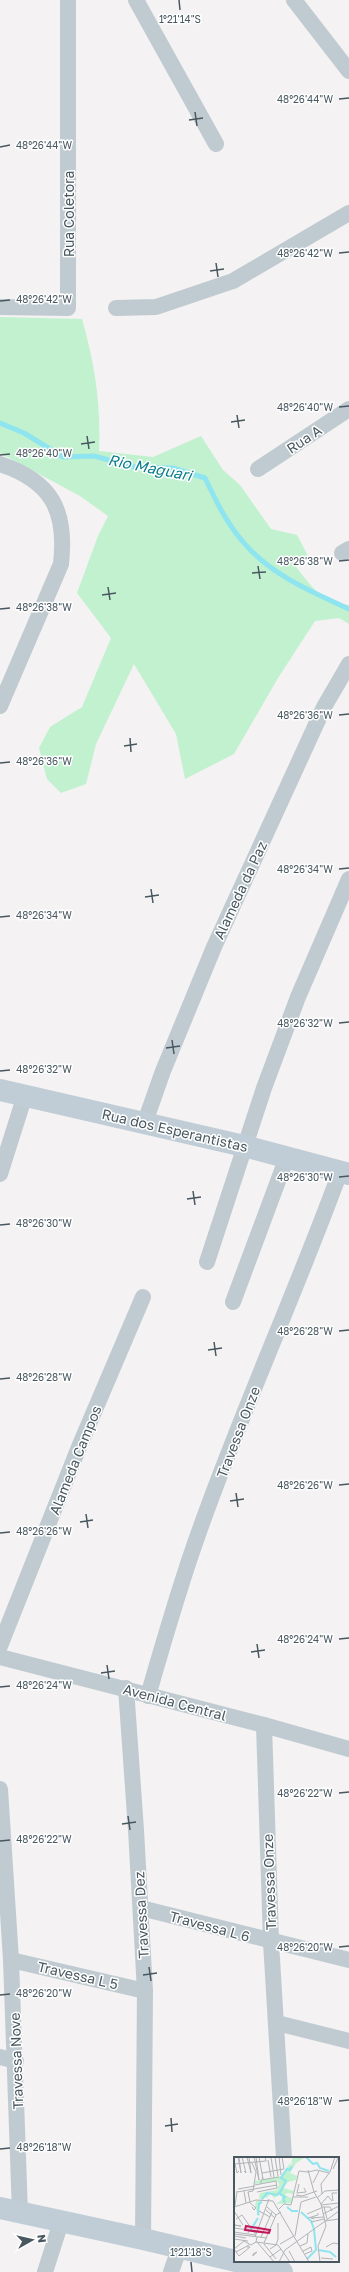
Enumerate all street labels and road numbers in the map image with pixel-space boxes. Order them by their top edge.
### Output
street label: Rua Coletora [60,171,77,257]
street label: Rua A [283,421,325,457]
street label: Alameda da Paz [210,838,270,942]
street label: Rua dos Esperantistas [100,1105,250,1155]
street label: Travessa Onze [213,1384,263,1480]
street label: Alameda Campos [45,1403,105,1517]
street label: Avenida Central [122,1680,228,1724]
street label: Travessa Onze [259,1833,279,1931]
street label: Travessa Dez [130,1871,152,1959]
street label: Travessa L 6 [168,1907,252,1945]
street label: Travessa L 5 [36,1958,120,1992]
street label: Travessa Nove [6,2012,26,2110]

